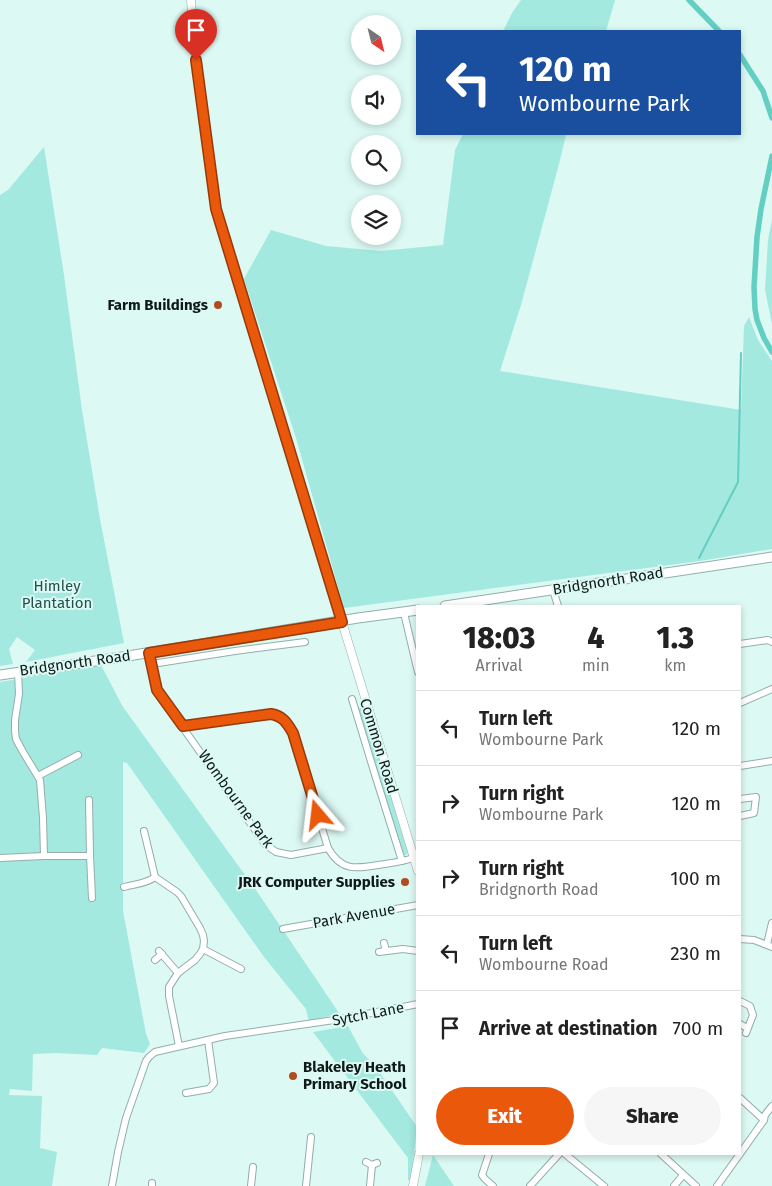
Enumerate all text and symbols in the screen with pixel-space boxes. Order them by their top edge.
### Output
pin [175,9,217,60]
north arrow [351,15,401,65]
map controls [351,15,401,245]
icon: arrive [182,16,210,44]
text: 120 m [519,48,612,90]
icon: left [436,50,501,115]
button: sound [351,75,401,125]
text: Wombourne Park [519,90,690,117]
button: search [351,135,401,185]
button: layers [351,195,401,245]
place label: Farm Buildings [107,296,208,314]
marker: Farm Buildings [212,299,224,311]
street label: Bridgnorth Road [551,563,665,599]
park label: Himley Plantation [22,577,92,612]
text: 18:03 [463,620,535,656]
text: 4 [587,620,604,656]
text: 1.3 [656,620,694,656]
street label: Bridgnorth Road [18,646,132,680]
text: Arrival [476,656,522,675]
text: min [582,656,610,675]
text: km [664,656,686,675]
street label: Common Road [356,696,402,796]
text: Turn left [479,707,553,730]
icon: left [436,714,464,742]
text: 120 m [671,717,721,740]
text: Wombourne Park [479,730,603,749]
street label: Wombourne Park [194,747,278,852]
text: Turn right [479,782,564,805]
position arrow [291,788,343,840]
icon: right [436,789,464,817]
text: 120 m [671,792,721,815]
text: Wombourne Park [479,805,603,824]
text: Turn right [479,857,564,880]
icon: right [436,864,464,892]
text: 100 m [670,867,721,890]
place label: JRK Computer Supplies [237,873,395,891]
marker: JRK Computer Supplies [399,876,411,888]
text: Bridgnorth Road [479,880,599,899]
street label: Park Avenue [311,900,397,932]
text: Turn left [479,932,553,955]
icon: left [436,939,464,967]
text: 230 m [670,942,721,965]
text: Wombourne Road [479,955,609,974]
street label: Sytch Lane [330,998,406,1030]
icon: arrive [436,1014,464,1042]
text: Arrive at destination [479,1017,658,1040]
text: 700 m [673,1017,723,1040]
place label: Blakeley Heath Primary School [303,1058,407,1093]
marker: Blakeley Heath Primary School [287,1070,299,1082]
button: Exit [436,1087,574,1145]
button: Share [584,1087,721,1145]

